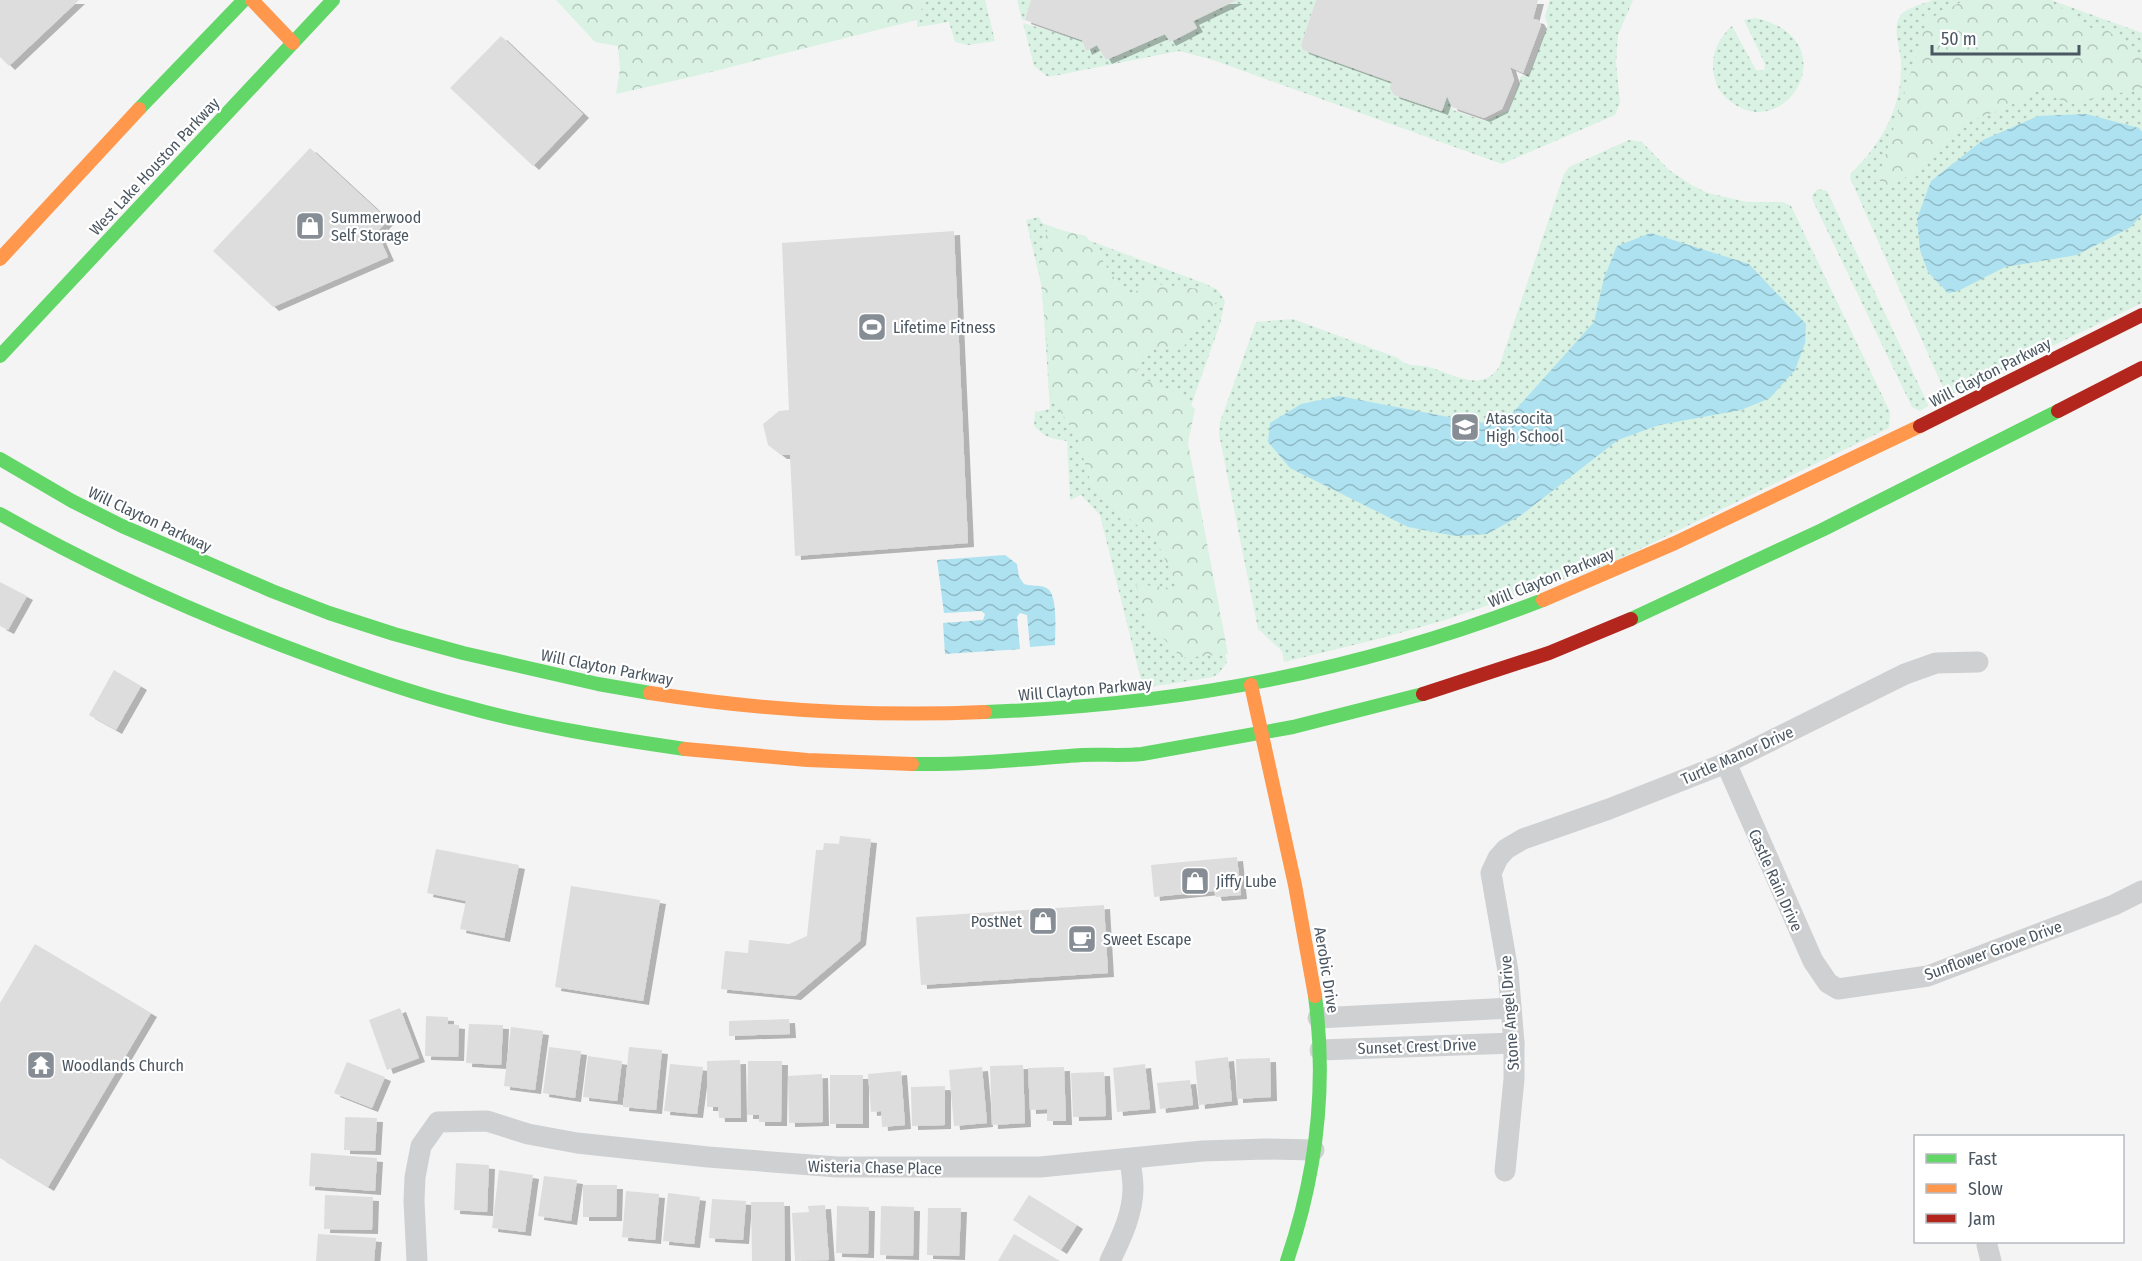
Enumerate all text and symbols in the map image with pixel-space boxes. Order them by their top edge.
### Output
scale bar [1932,18,2079,56]
text: 50 m [1941,28,1977,50]
street label: West Lake Houston Parkway [85,93,224,239]
place label: Summerwood Self Storage [331,208,421,245]
shop icon: Summerwood Self Storage [294,210,326,242]
sports icon: Lifetime Fitness [856,311,888,343]
place label: Lifetime Fitness [893,318,996,337]
street label: Will Clayton Parkway [1926,333,2055,411]
place label: Atascocita High School [1486,409,1564,446]
school or university icon: Atascocita High School [1449,411,1481,443]
street label: Will Clayton Parkway [85,483,215,557]
street label: Will Clayton Parkway [1485,543,1618,611]
street label: Will Clayton Parkway [539,645,675,690]
street label: Will Clayton Parkway [1017,674,1154,705]
street label: Turtle Manor Drive [1678,722,1796,789]
street label: Castle Rain Drive [1745,826,1807,934]
shop icon: Jiffy Lube [1179,865,1211,897]
place label: Jiffy Lube [1216,872,1277,891]
shop icon: PostNet [1027,905,1059,937]
place label: PostNet [971,912,1023,931]
street label: Sunflower Grove Drive [1922,917,2065,984]
cafe icon: Sweet Escape [1066,923,1098,955]
street label: Aerobic Drive [1310,926,1343,1015]
place label: Sweet Escape [1103,930,1192,949]
street label: Stone Angel Drive [1496,955,1523,1071]
street label: Sunset Crest Drive [1357,1035,1477,1058]
temple icon: Woodlands Church [25,1049,57,1081]
place label: Woodlands Church [62,1056,184,1075]
legend [1914,1135,2124,1243]
text: Fast [1968,1148,1997,1170]
street label: Wisteria Chase Place [808,1157,942,1178]
text: Slow [1968,1178,2003,1200]
text: Jam [1968,1208,1996,1230]

